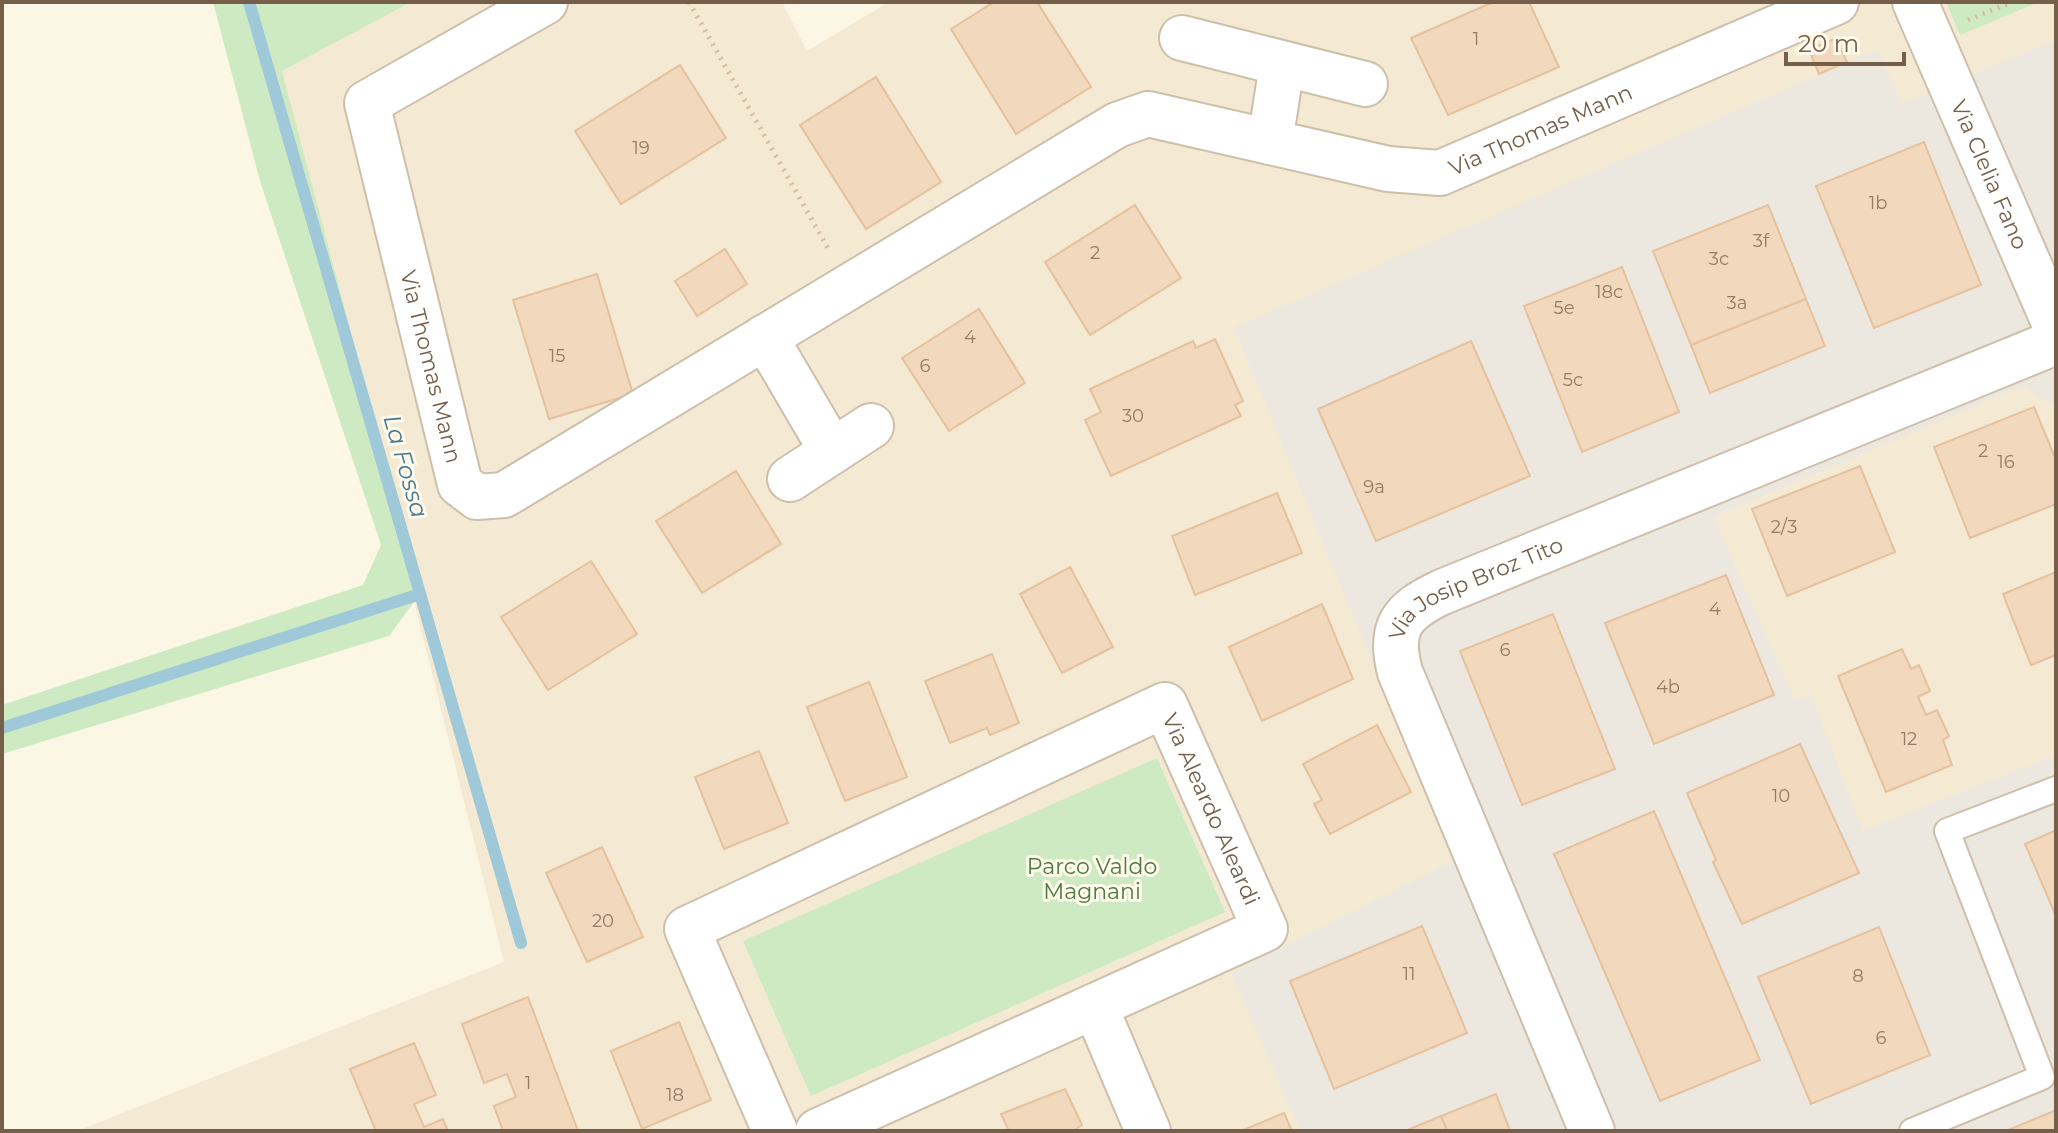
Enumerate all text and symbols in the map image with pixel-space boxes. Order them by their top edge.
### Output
scale bar [1786,16,1904,66]
house number: 1 [1473,28,1479,50]
text: 20 m [1798,29,1859,58]
street label: Via Thomas Mann [1444,78,1636,181]
street label: Via Clelia Fano [1946,96,2034,253]
house number: 19 [632,137,650,159]
house number: 1b [1869,192,1887,214]
house number: 3f [1753,230,1770,252]
house number: 2 [1090,242,1100,264]
house number: 3c [1709,248,1729,270]
street label: Via Thomas Mann [395,267,468,466]
house number: 18c [1595,281,1623,303]
house number: 3a [1727,292,1747,314]
house number: 5e [1553,297,1575,319]
house number: 4 [964,326,976,348]
house number: 15 [549,345,565,367]
house number: 6 [920,355,931,377]
house number: 5c [1563,369,1583,391]
house number: 30 [1122,405,1144,427]
water label: La Fossa [377,411,435,521]
house number: 2 [1978,440,1988,462]
house number: 16 [1997,451,2015,473]
house number: 9a [1363,476,1385,498]
house number: 2/3 [1771,516,1797,538]
street label: Via Josip Broz Tito [1383,531,1567,642]
house number: 4 [1709,598,1721,620]
house number: 6 [1500,639,1511,661]
house number: 4b [1656,676,1680,698]
street label: Via Aleardo Aleardi [1157,709,1266,909]
house number: 12 [1901,728,1917,750]
house number: 10 [1772,785,1790,807]
park label: Parco Valdo Magnani [1027,853,1157,905]
house number: 20 [592,910,614,932]
house number: 11 [1403,963,1416,985]
house number: 8 [1852,965,1864,987]
house number: 6 [1876,1027,1887,1049]
house number: 1 [525,1072,531,1094]
house number: 18 [666,1084,684,1106]

